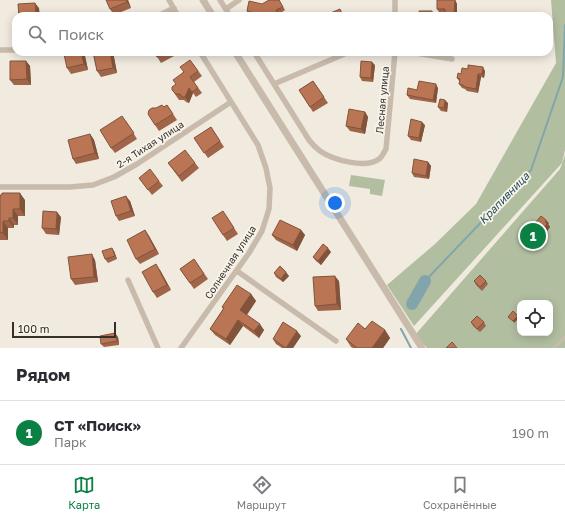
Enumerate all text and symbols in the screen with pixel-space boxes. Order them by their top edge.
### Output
search box [12,12,553,56]
icon: search [26,23,48,45]
text: Поиск [58,25,104,43]
street label: Лесная улица [373,66,391,134]
street label: 2-я Тихая улица [114,118,186,170]
water label: Крапивница [476,169,533,227]
your location [325,193,345,213]
pin: 1 [520,221,546,251]
street label: Солнечная улица [202,223,258,301]
map controls [517,300,553,336]
button: locate [517,300,553,336]
scale bar [12,320,116,339]
text: 100 m [18,322,49,335]
text: Рядом [16,364,70,385]
text: СТ «Поиск» [54,416,141,434]
text: 1 [26,425,32,441]
text: 190 m [512,425,549,441]
text: Парк [54,434,87,450]
tab: Карта [68,474,100,511]
tab: Маршрут [237,474,286,511]
tab: Сохранённые [423,474,497,511]

